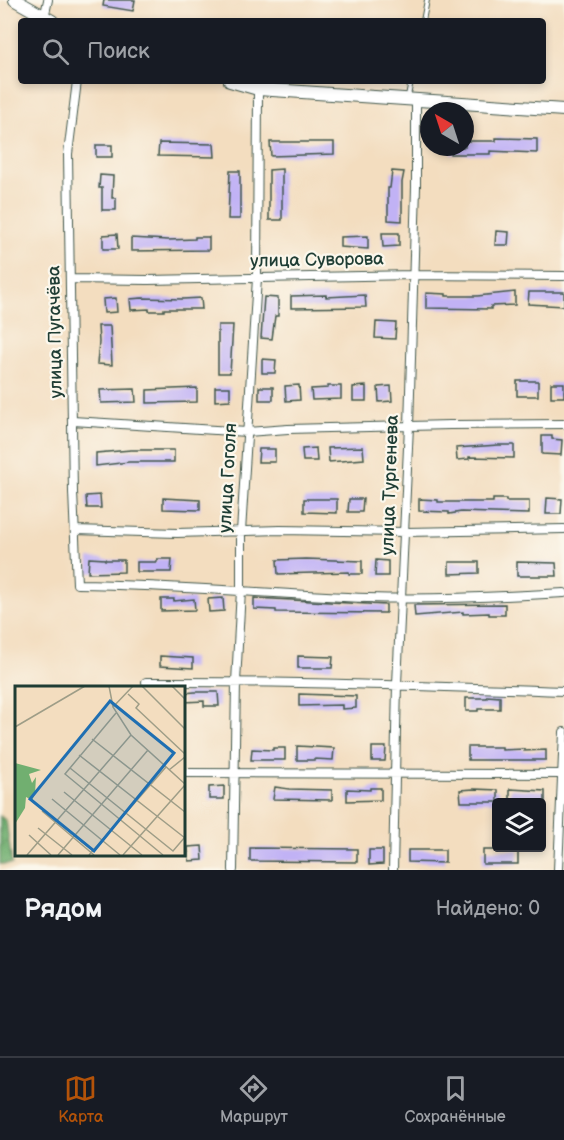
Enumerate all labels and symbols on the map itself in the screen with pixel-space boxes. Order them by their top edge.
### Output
north arrow [420,102,474,156]
street label: улица Суворова [250,248,384,272]
street label: улица Пугачёва [43,265,67,399]
street label: улица Тургенева [377,414,403,556]
street label: улица Гоголя [215,423,241,533]
inset map [15,686,184,855]

